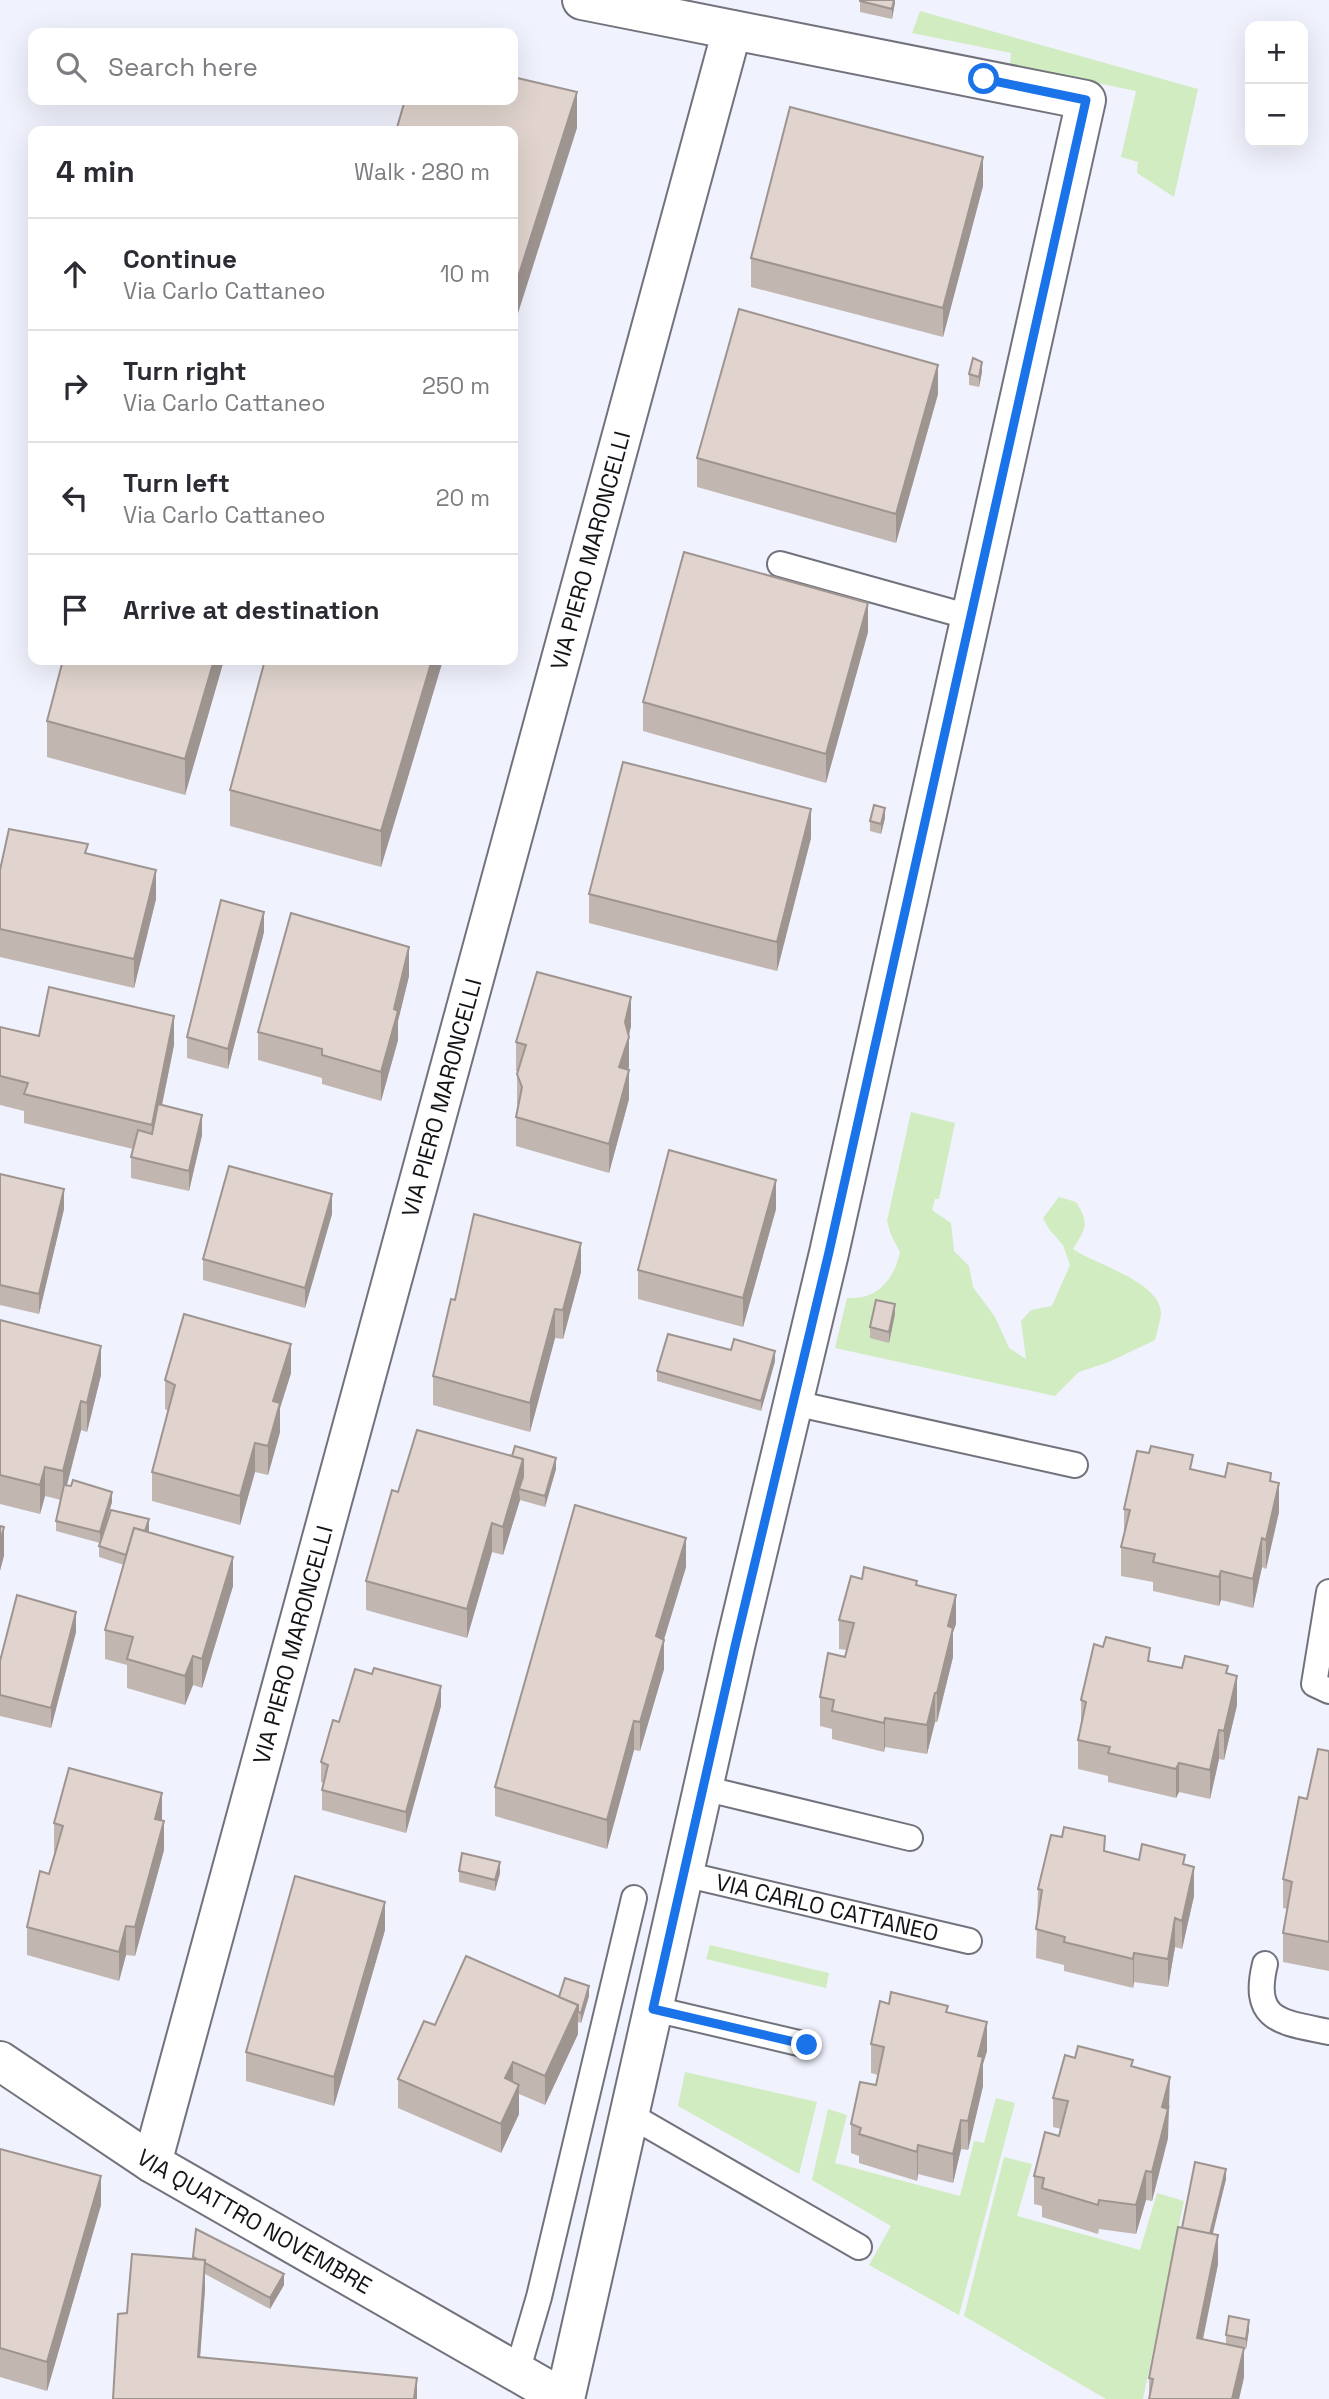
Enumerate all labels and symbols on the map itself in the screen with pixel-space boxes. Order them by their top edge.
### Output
route start [968,63,999,94]
street label: VIA PIERO MARONCELLI [544,428,637,673]
street label: VIA PIERO MARONCELLI [395,975,488,1220]
street label: VIA PIERO MARONCELLI [246,1522,340,1768]
street label: VIA CARLO CATTANEO [713,1867,941,1948]
route end [791,2029,822,2060]
street label: VIA QUATTRO NOVEMBRE [131,2142,377,2301]

